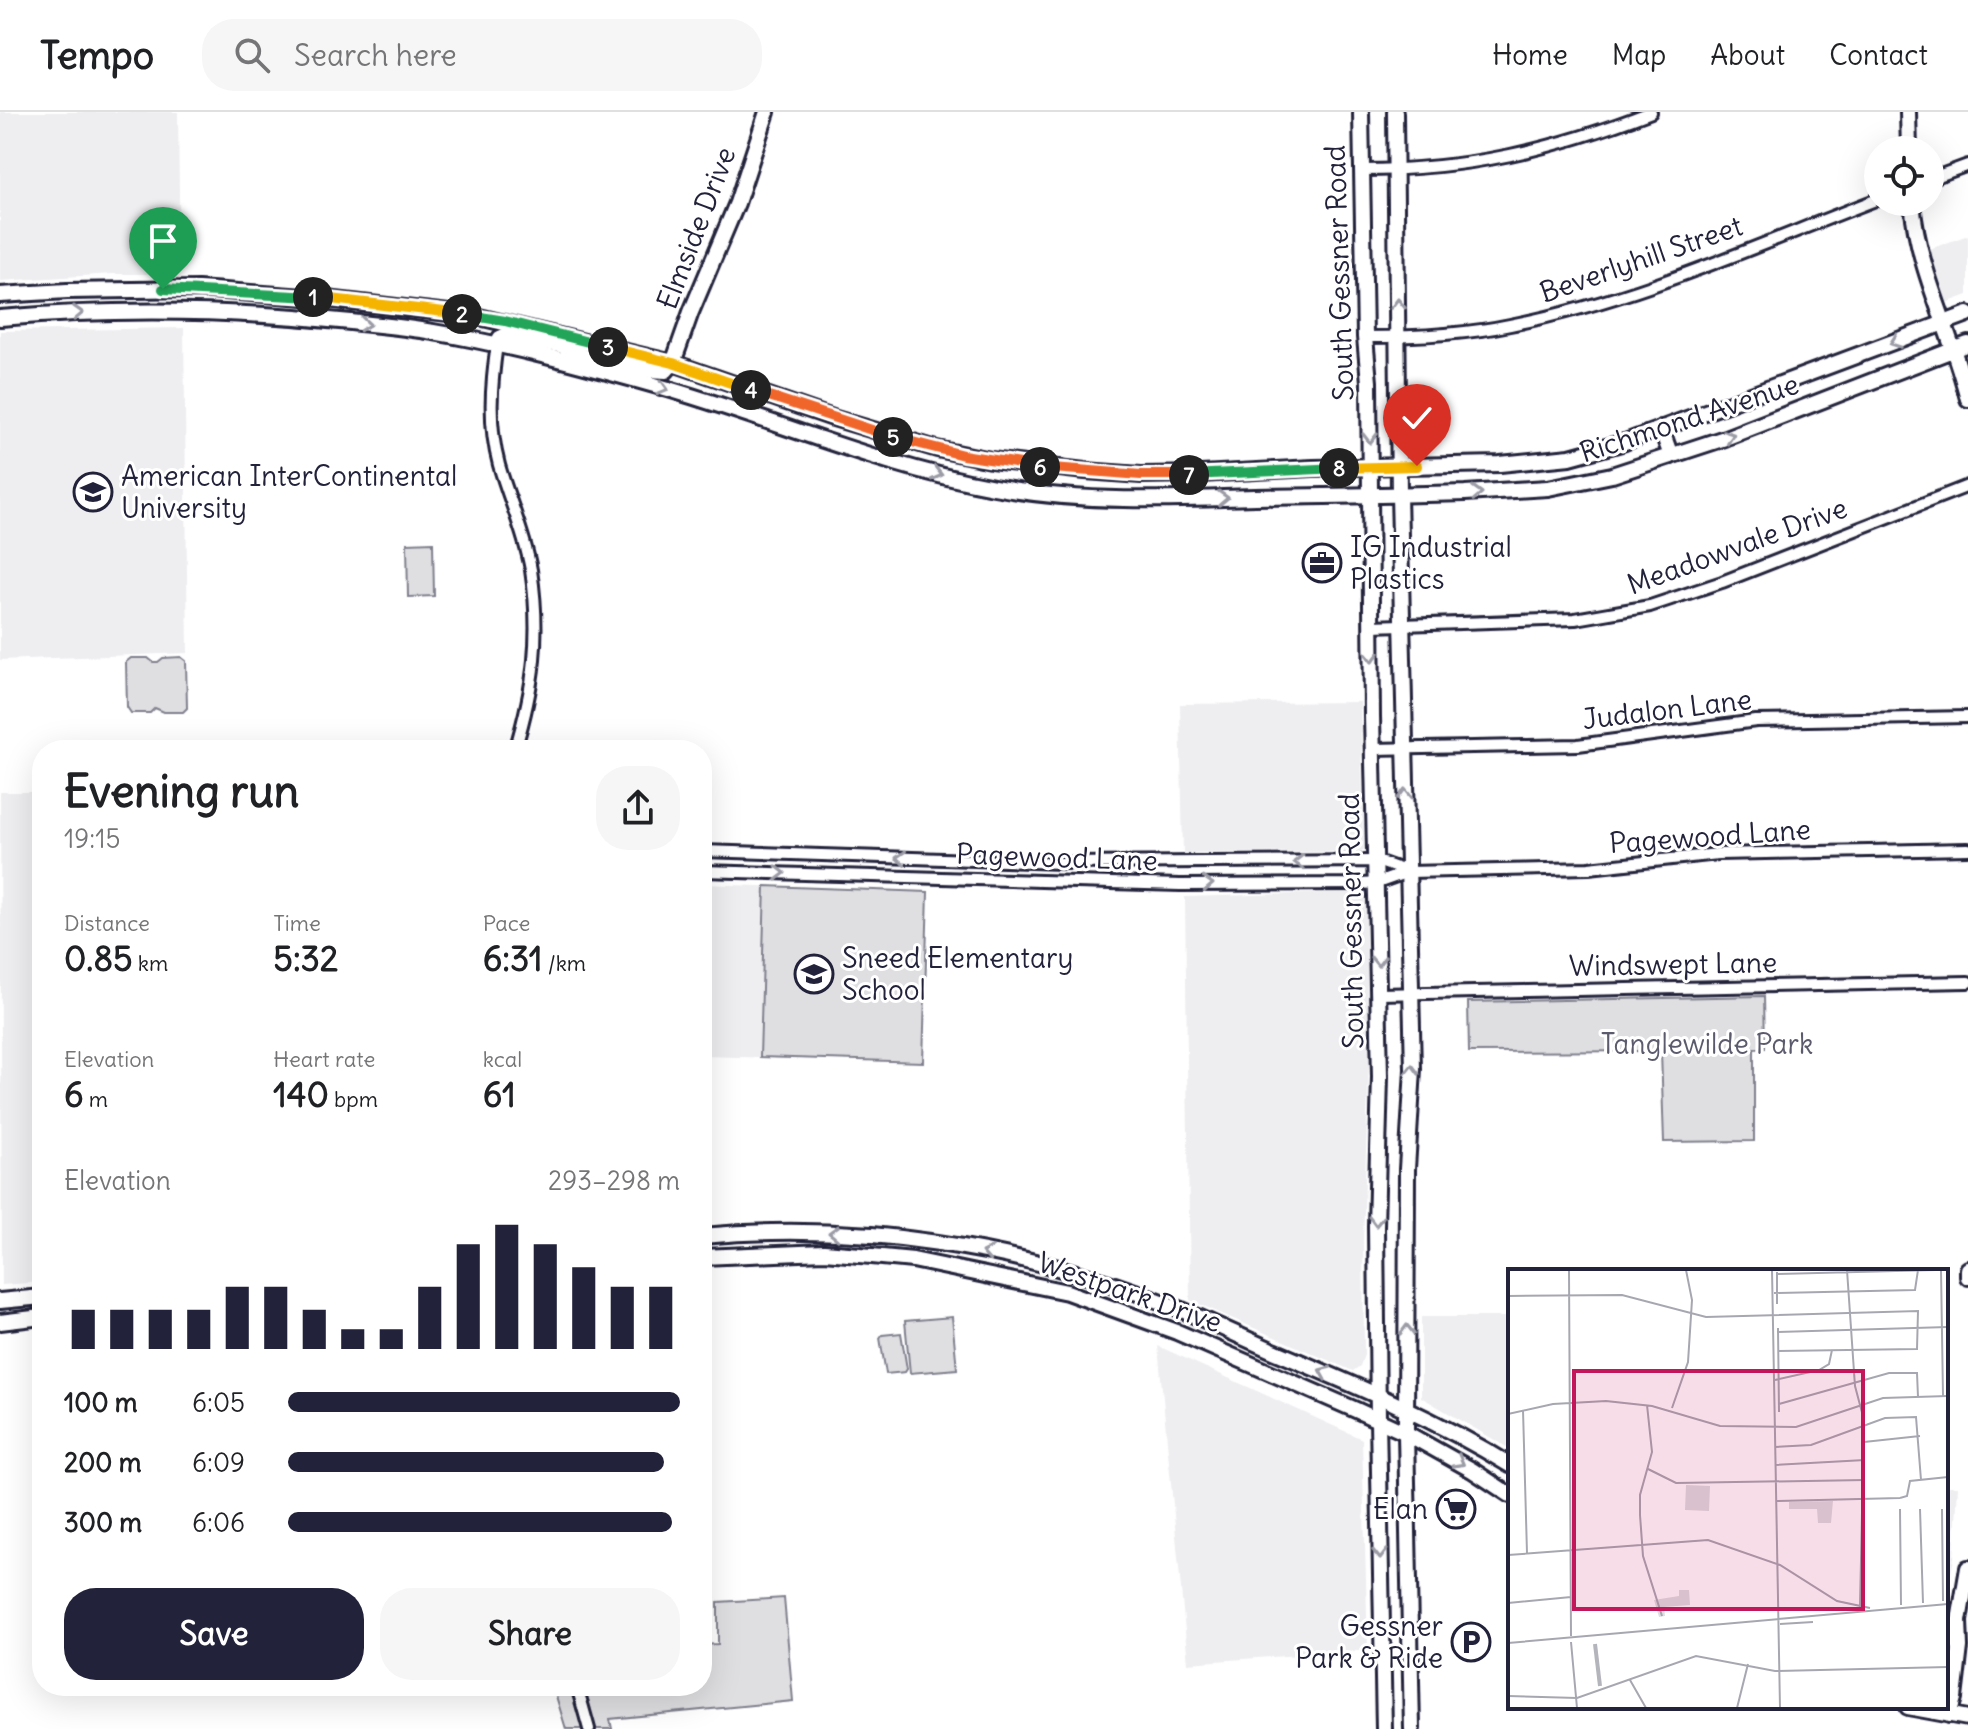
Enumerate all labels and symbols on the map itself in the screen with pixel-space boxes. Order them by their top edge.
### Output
street label: Elmside Drive [649,142,743,314]
street label: South Gessner Road [1317,145,1361,401]
pin [129,207,197,289]
street label: Beverlyhill Street [1535,207,1747,311]
pin: 1 [293,277,333,317]
pin: 2 [442,294,482,334]
one-way arrow [1389,297,1407,310]
one-way arrow [72,305,85,322]
one-way arrow [358,315,372,332]
pin: 3 [588,327,628,367]
one-way arrow [1889,332,1903,348]
street label: Richmond Avenue [1575,366,1803,470]
pin: 4 [731,370,771,410]
one-way arrow [655,379,669,395]
pin [1383,384,1451,466]
pin: 5 [873,417,913,457]
one-way arrow [1721,430,1735,446]
one-way arrow [1361,432,1379,445]
pin: 6 [1020,447,1060,487]
pin: 8 [1319,448,1359,488]
pin: 7 [1169,455,1209,495]
place label: American InterContinental University [121,458,457,526]
one-way arrow [930,465,944,482]
school or university icon: American InterContinental University [72,471,114,513]
one-way arrow [1471,484,1484,501]
one-way arrow [1217,490,1230,507]
street label: Meadowvale Drive [1622,490,1852,602]
place label: IG Industrial Plastics [1350,529,1512,597]
office icon: IG Industrial Plastics [1301,542,1343,584]
one-way arrow [1363,651,1381,664]
street label: Judalon Lane [1580,681,1754,737]
one-way arrow [1397,787,1414,800]
street label: South Gessner Road [1331,793,1371,1049]
street label: Pagewood Lane [1608,811,1812,861]
street label: Pagewood Lane [956,835,1158,879]
one-way arrow [894,849,907,866]
one-way arrow [1292,853,1305,871]
one-way arrow [774,864,787,881]
one-way arrow [1202,875,1215,892]
place label: Sneed Elementary School [842,940,1073,1008]
street label: Windswept Lane [1568,944,1778,984]
school or university icon: Sneed Elementary School [793,953,835,995]
one-way arrow [1370,955,1387,968]
park label: Tanglewilde Park [1601,1026,1813,1062]
one-way arrow [1403,1063,1421,1076]
one-way arrow [1368,1215,1385,1228]
one-way arrow [827,1225,840,1242]
street label: Westpark Drive [1033,1244,1227,1340]
one-way arrow [980,1245,994,1262]
inset map [1508,1269,1948,1709]
one-way arrow [1398,1323,1416,1336]
one-way arrow [1317,1366,1332,1382]
one-way arrow [1451,1453,1465,1468]
supermarket icon: Elan [1435,1488,1477,1530]
place label: Elan [1373,1491,1428,1527]
one-way arrow [1372,1548,1389,1561]
place label: Gessner Park & Ride [1295,1608,1443,1676]
parking icon: Gessner Park & Ride [1450,1621,1492,1663]

